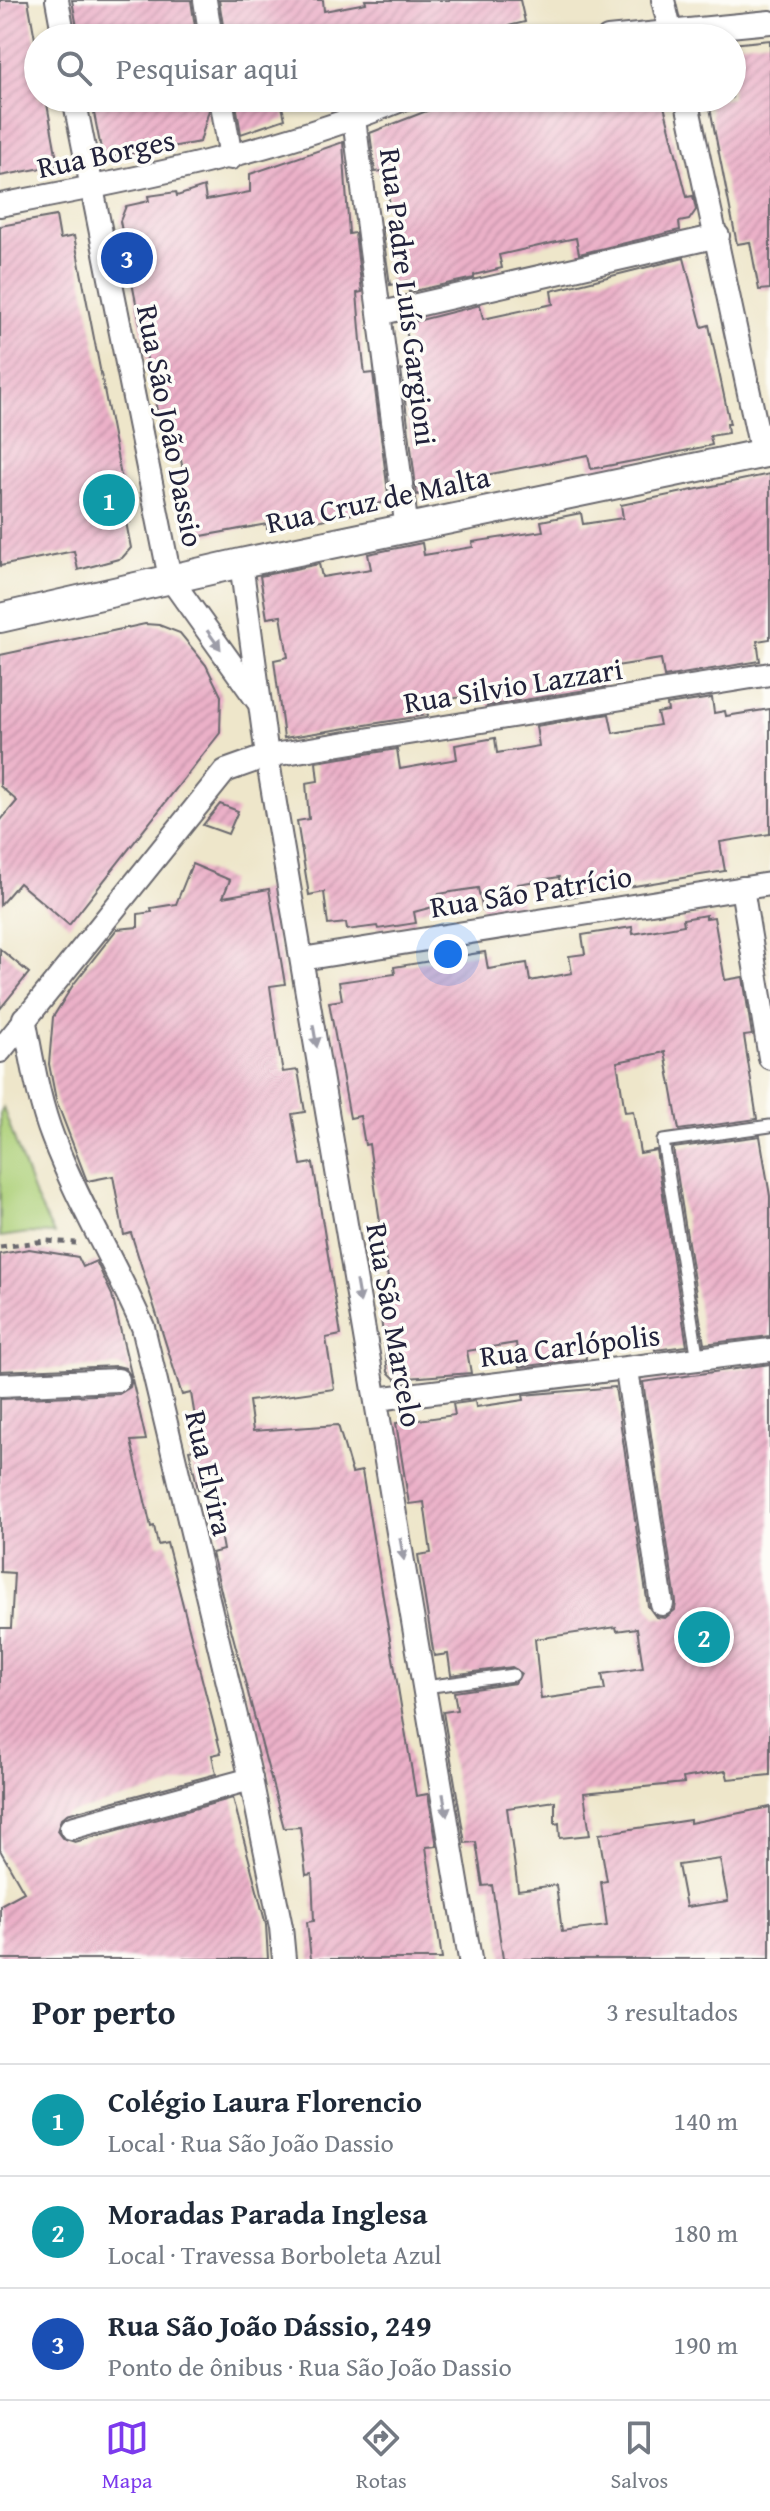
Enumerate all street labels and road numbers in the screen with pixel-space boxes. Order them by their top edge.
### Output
street label: Rua Borges [33,117,179,189]
street label: Rua Padre Luís Gargioni [369,146,449,448]
street label: Rua São João Dassio [126,301,216,551]
street label: Rua Cruz de Malta [262,454,494,544]
street label: Rua Silvio Lazzari [400,646,625,724]
street label: Rua São Patrício [427,853,635,929]
street label: Rua São Marcelo [355,1219,435,1430]
street label: Rua Carlópolis [477,1312,662,1378]
street label: Rua Elvira [174,1406,246,1540]

